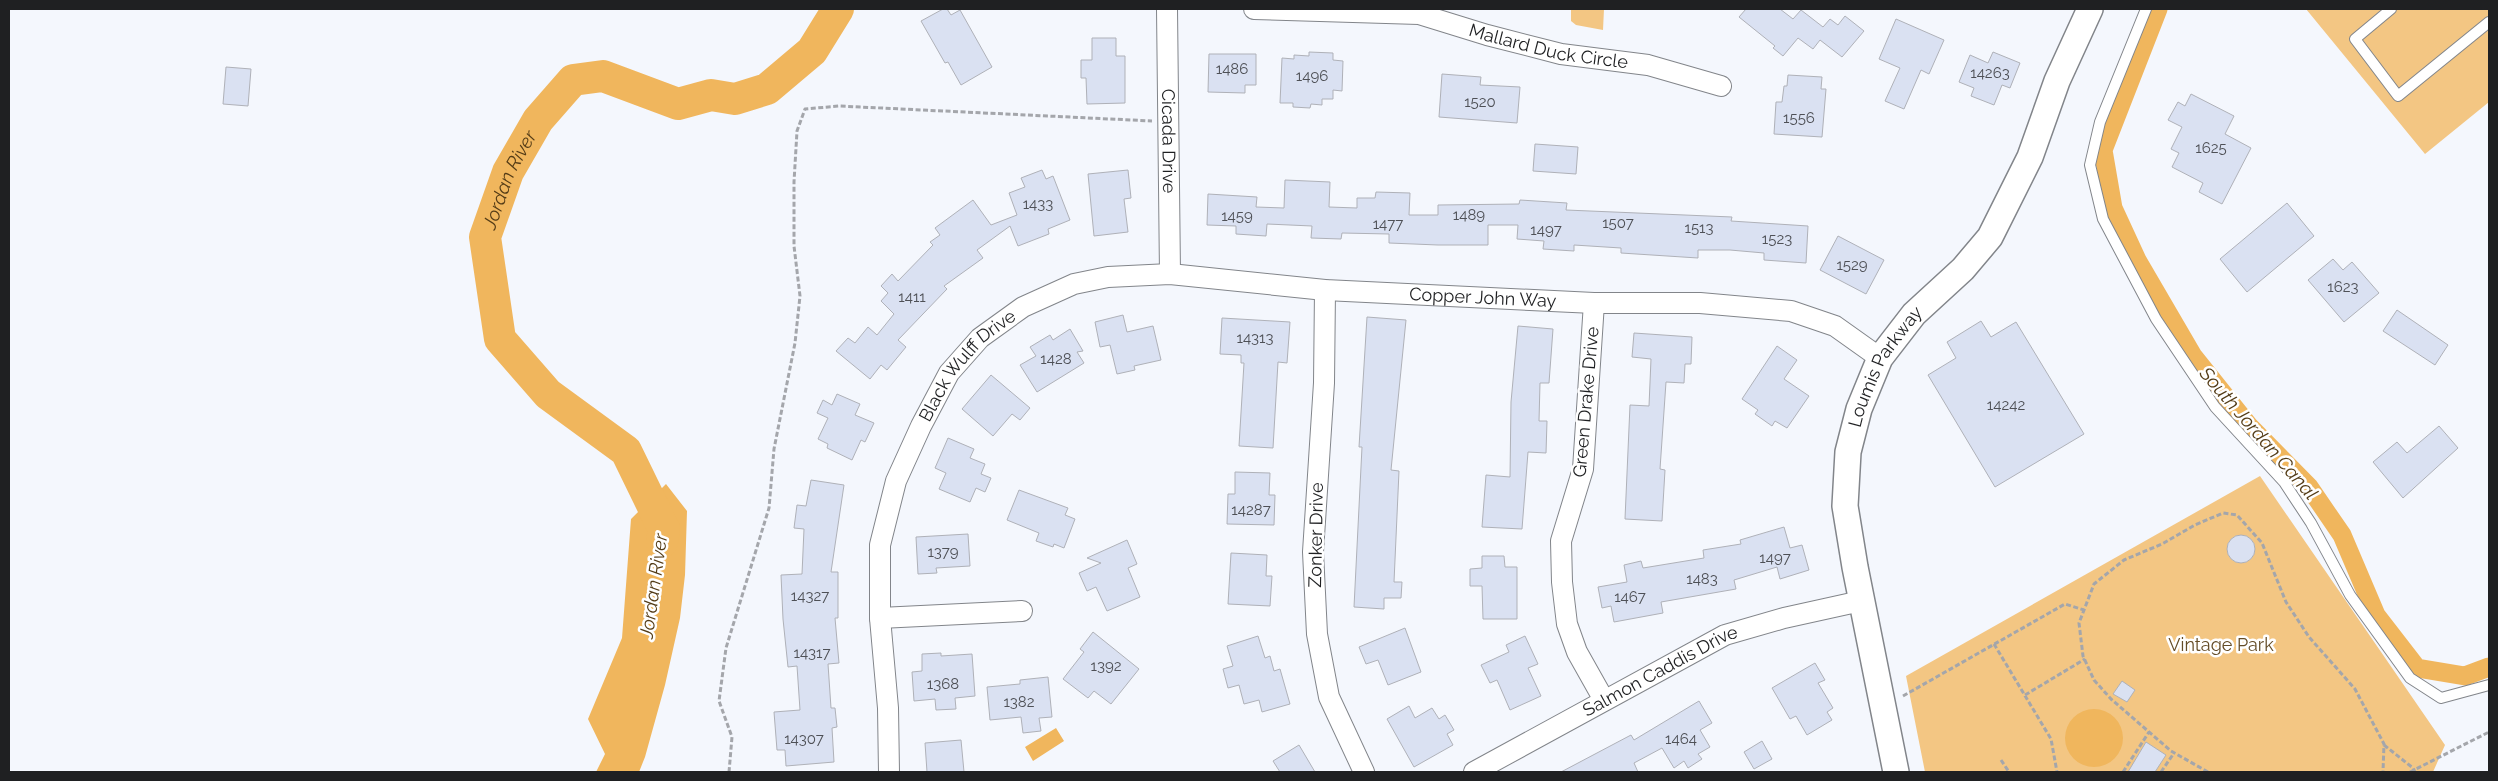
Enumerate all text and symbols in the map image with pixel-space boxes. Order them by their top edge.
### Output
street label: Mallard Duck Circle [1466,19,1630,72]
house number: 1486 [1216,60,1248,78]
house number: 14263 [1970,64,2010,82]
house number: 1496 [1296,67,1328,85]
street label: Cicada Drive [1158,89,1180,194]
house number: 1520 [1464,93,1496,111]
house number: 1556 [1783,109,1815,127]
water label: Jordan River [477,125,541,233]
house number: 1625 [2195,139,2227,157]
house number: 1433 [1023,195,1053,213]
house number: 1489 [1453,206,1485,224]
house number: 1459 [1221,207,1253,225]
house number: 1507 [1602,214,1634,232]
house number: 1477 [1373,215,1403,233]
house number: 1513 [1684,219,1714,237]
house number: 1497 [1530,221,1562,239]
house number: 1523 [1762,230,1792,248]
house number: 1529 [1836,256,1868,274]
house number: 1623 [2327,278,2359,296]
street label: Copper John Way [1409,283,1557,311]
house number: 1411 [898,288,926,306]
street label: Loumis Parkway [1844,301,1926,429]
street label: Black Wulff Drive [914,305,1020,425]
street label: Green Drake Drive [1568,325,1603,478]
house number: 14313 [1236,329,1274,347]
house number: 1428 [1040,350,1072,368]
water label: South Jordan Canal [2195,361,2323,504]
house number: 14242 [1987,396,2025,414]
street label: Zonker Drive [1304,482,1327,588]
house number: 14287 [1231,501,1271,519]
water label: Jordan River [635,531,671,641]
house number: 1379 [927,543,959,561]
house number: 1497 [1759,549,1791,567]
house number: 1483 [1686,570,1718,588]
house number: 14327 [791,587,829,605]
house number: 1467 [1614,588,1646,606]
street label: Salmon Caddis Drive [1579,621,1740,721]
park label: Vintage Park [2168,634,2274,655]
house number: 14317 [794,644,831,662]
house number: 1392 [1090,657,1122,675]
house number: 1368 [927,675,959,693]
house number: 1382 [1003,693,1035,711]
house number: 14307 [784,730,824,748]
house number: 1464 [1665,730,1697,748]

